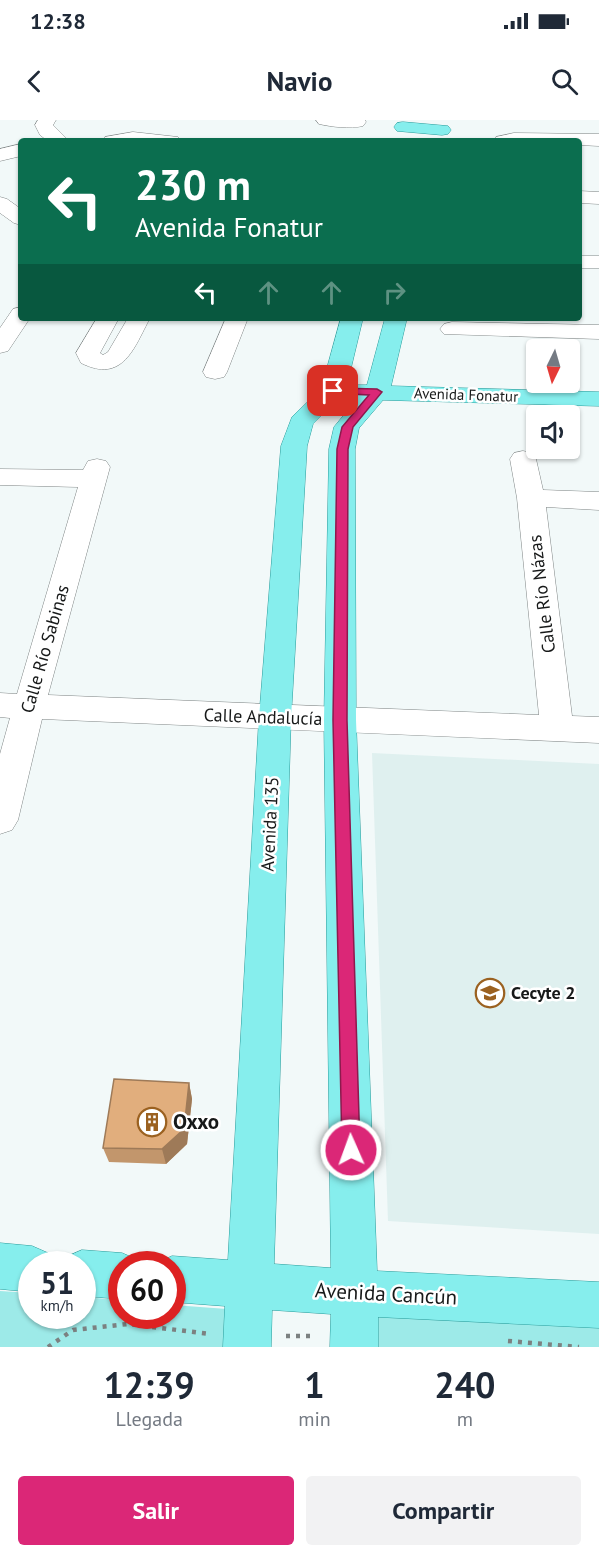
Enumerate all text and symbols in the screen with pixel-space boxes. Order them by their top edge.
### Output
text: 12:38 [30,7,86,35]
text: Navio [267,64,332,98]
icon: back [18,65,51,98]
icon: search [548,65,581,98]
text: 230 m [135,157,251,212]
icon: left [36,162,114,240]
text: Avenida Fonatur [135,210,323,244]
icon: left [189,276,222,309]
icon: ahead [252,276,285,309]
icon: ahead [315,276,348,309]
icon: right [378,276,411,309]
north arrow [526,339,580,393]
map controls [526,339,580,459]
pin [307,365,358,416]
icon: arrive [316,374,349,407]
street label: Avenida Fonatur [414,383,519,406]
button: sound [526,405,580,459]
street label: Calle Río Názas [523,534,560,654]
street label: Calle Río Sabinas [15,582,74,716]
street label: Calle Andalucía [203,703,323,730]
street label: Avenida 135 [256,776,283,872]
school or university icon: Cecyte 2 [474,977,506,1009]
place label: Cecyte 2 [511,981,575,1004]
building icon: Oxxo [136,1106,168,1138]
place label: Oxxo [173,1108,219,1135]
position arrow [319,1118,383,1182]
speed limit sign: 60 [108,1251,186,1329]
text: 51 [40,1263,74,1302]
street label: Avenida Cancún [314,1276,458,1311]
text: km/h [41,1296,73,1315]
text: 12:39 [103,1361,195,1408]
text: 1 [304,1361,325,1408]
text: 240 [434,1361,496,1408]
text: Llegada [115,1406,183,1432]
text: min [298,1406,331,1432]
text: m [457,1406,473,1432]
button: Salir [18,1476,294,1545]
button: Compartir [306,1476,581,1545]

